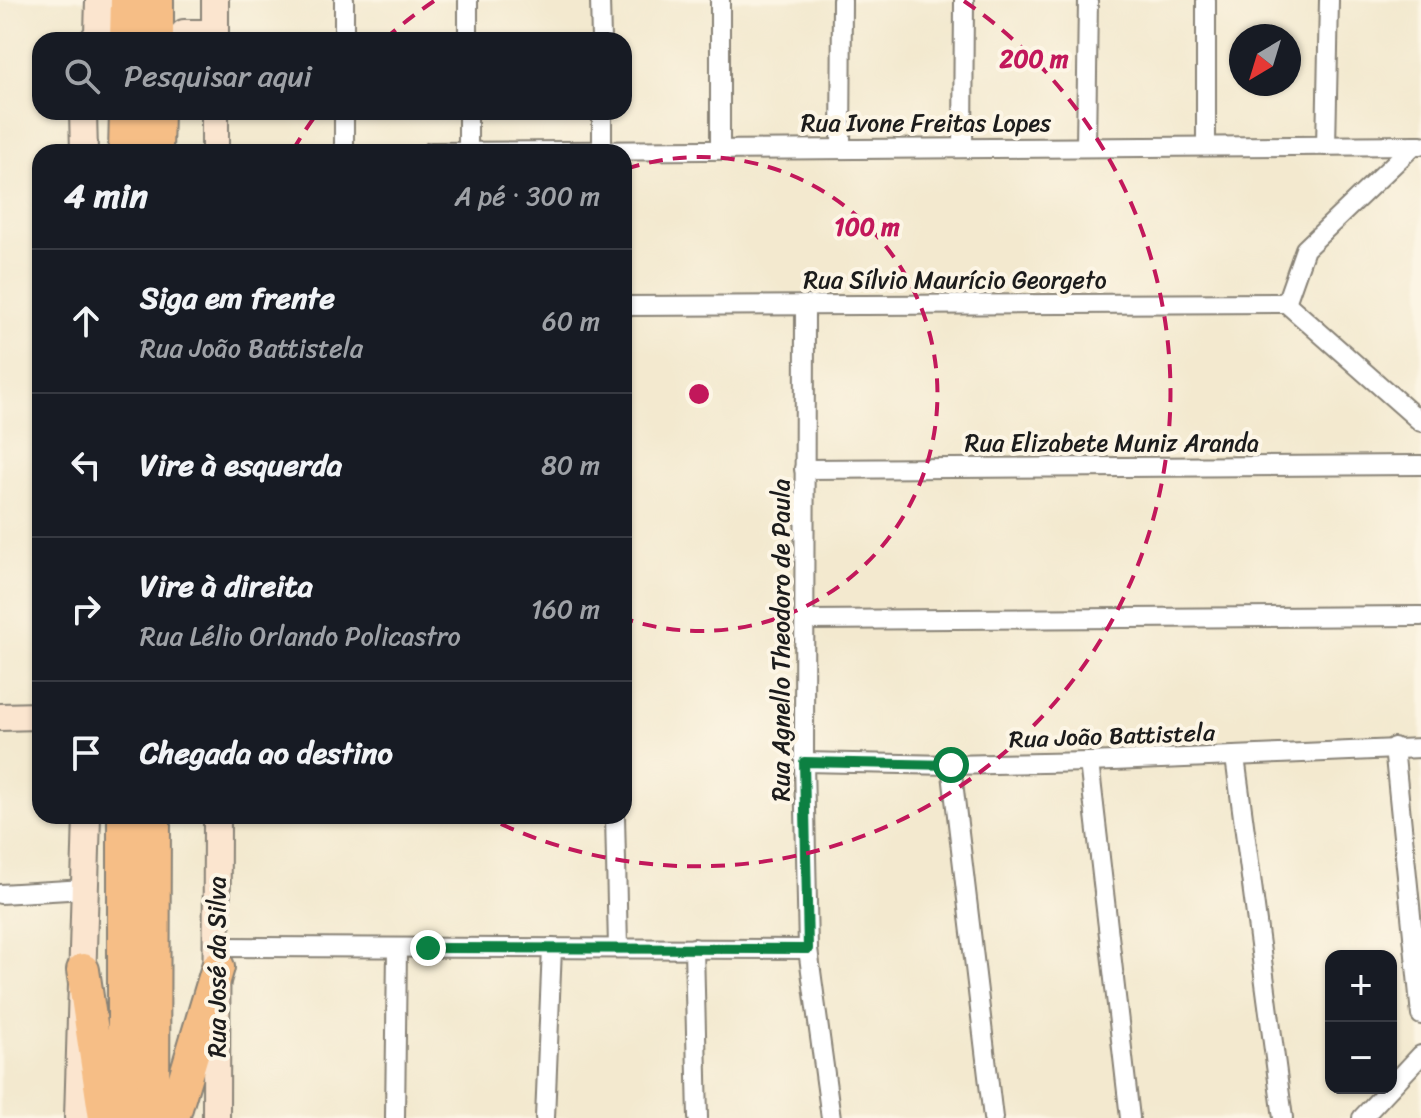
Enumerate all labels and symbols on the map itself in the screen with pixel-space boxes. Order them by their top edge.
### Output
north arrow [1229,24,1301,96]
text: 200 m [999,38,1069,80]
street label: Rua Ivone Freitas Lopes [801,102,1052,144]
text: 100 m [834,206,900,248]
street label: Rua Sílvio Maurício Georgeto [803,259,1107,301]
centre of rings [685,380,713,408]
street label: Rua Elizabete Muniz Aranda [965,422,1259,464]
street label: Rua Agnello Theodoro de Paula [760,479,802,801]
street label: Rua João Battistela [1008,711,1217,761]
route start [933,747,969,783]
street label: Rua José da Silva [196,876,238,1058]
route end [410,930,446,966]

